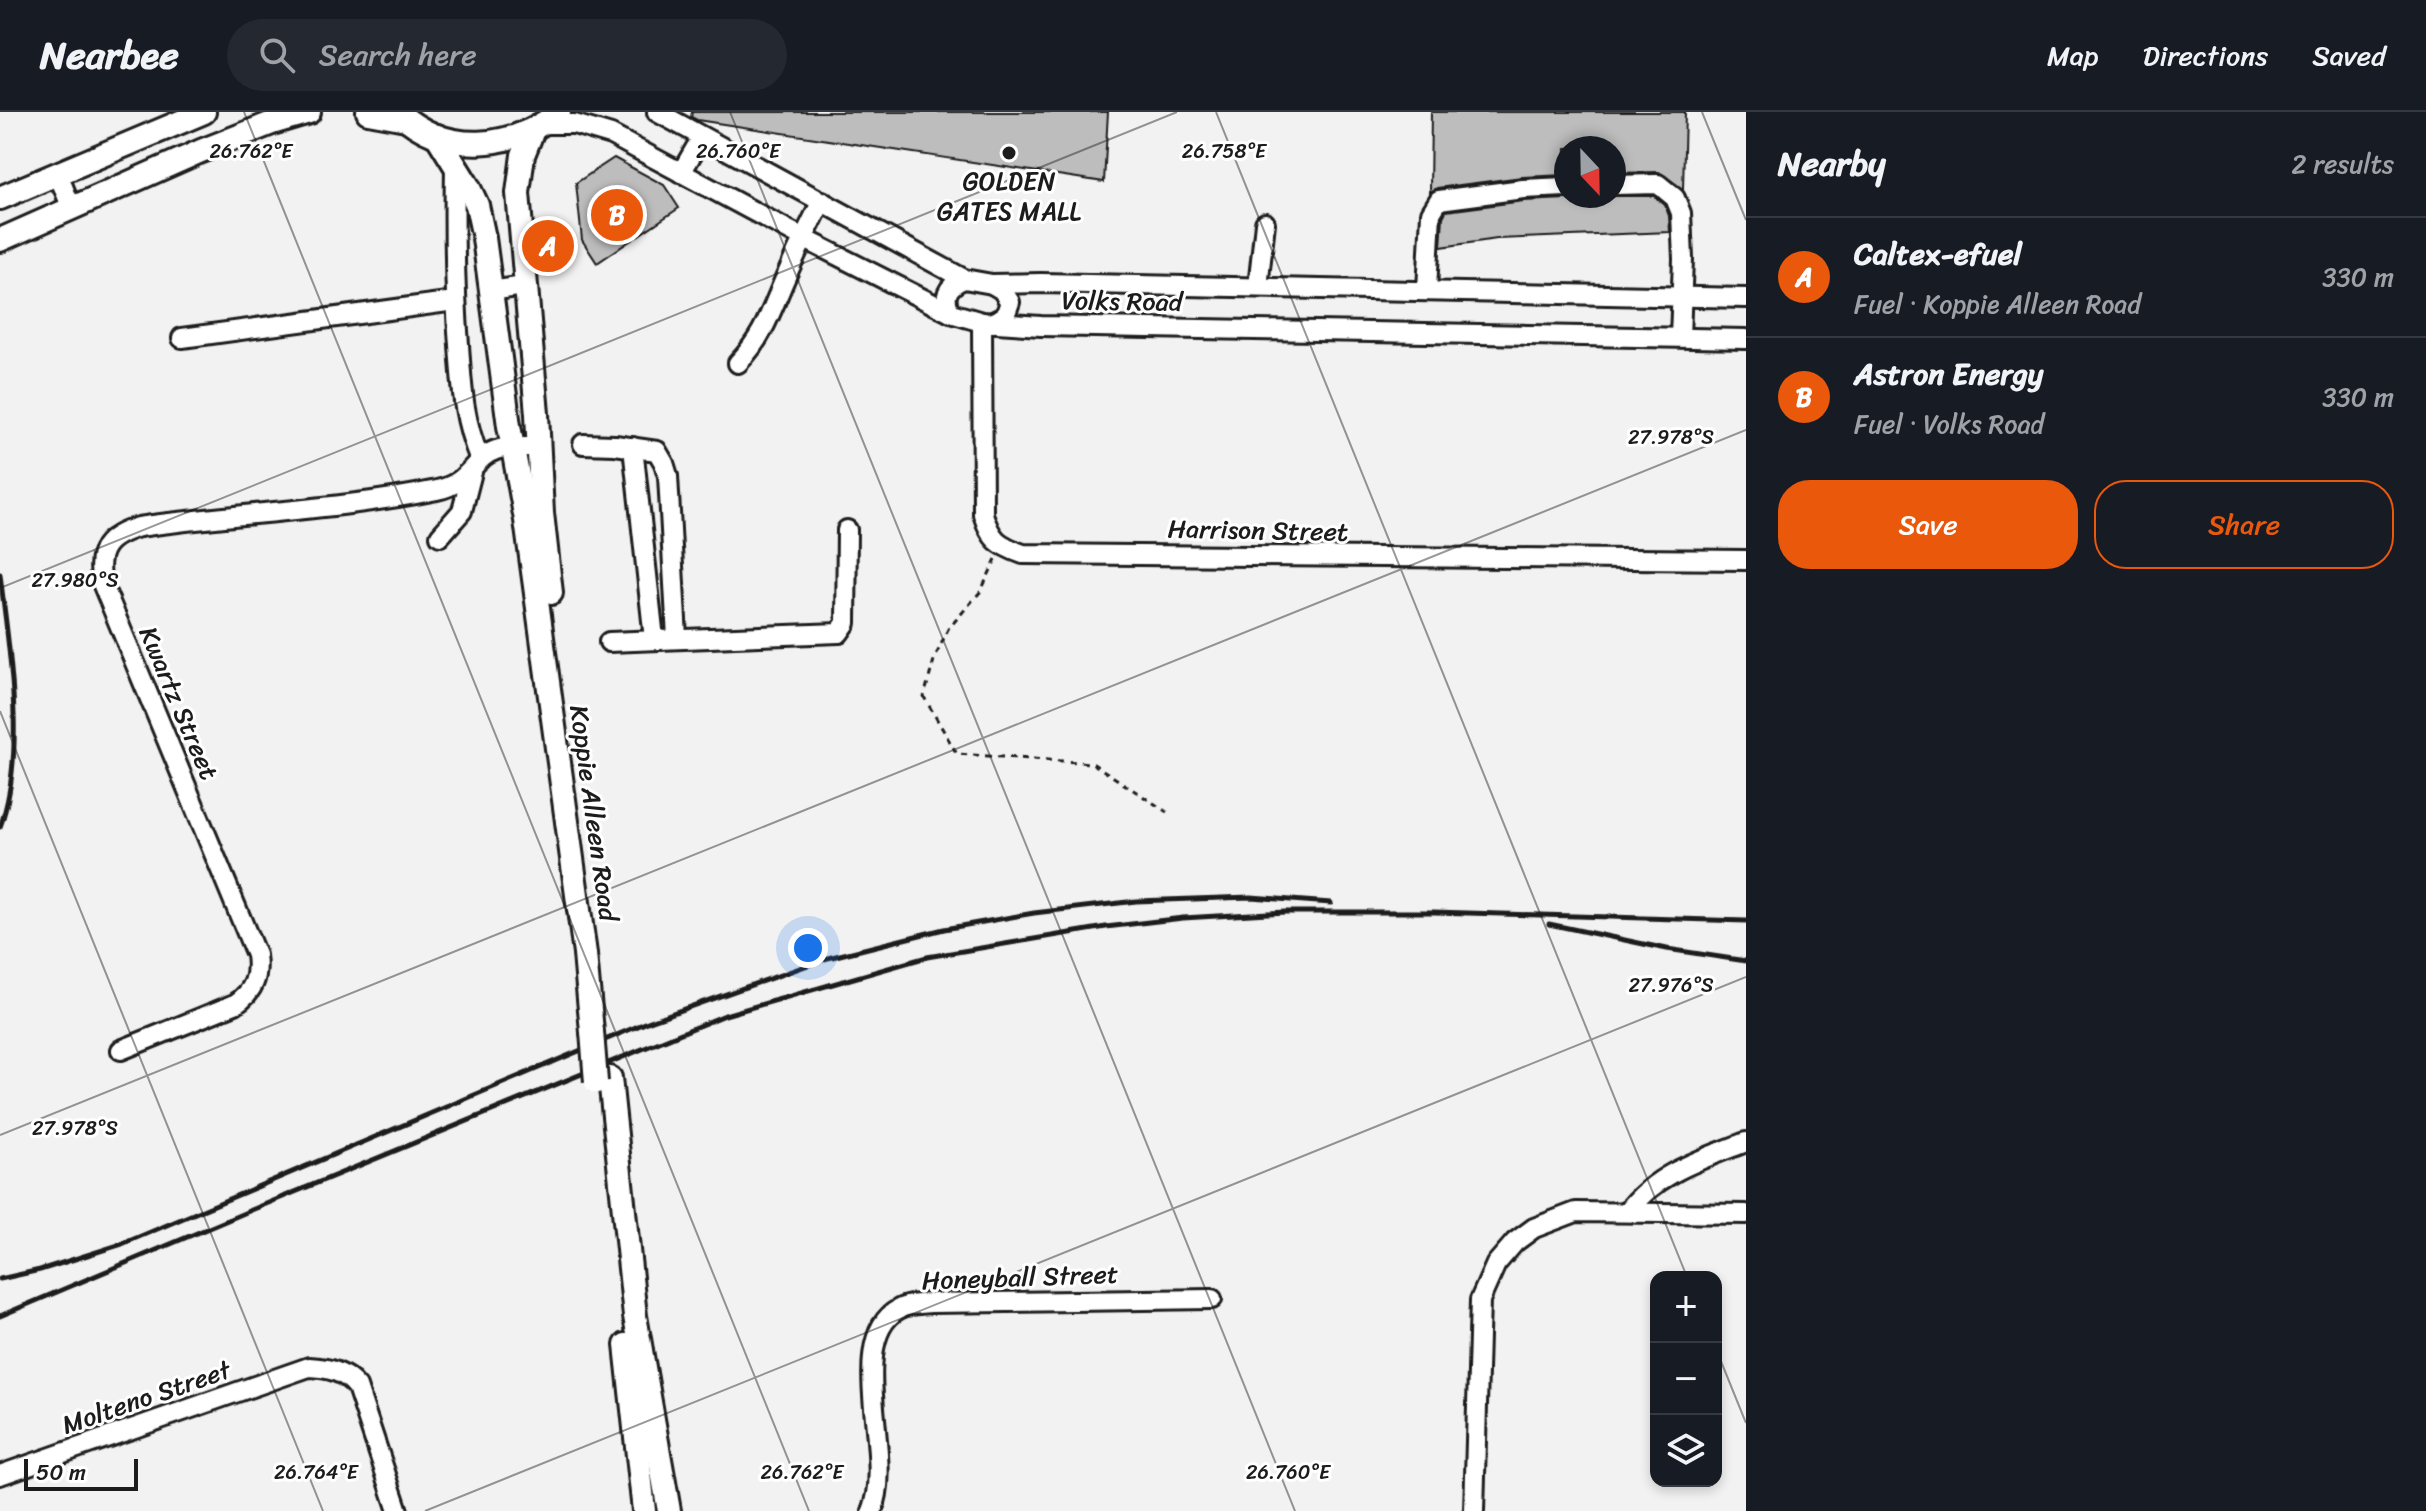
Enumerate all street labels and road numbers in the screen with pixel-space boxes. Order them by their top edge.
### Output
street label: Volks Road [1061,277,1185,325]
street label: Harrison Street [1167,505,1349,555]
street label: Kwartz Street [126,619,232,787]
street label: Koppie Alleen Road [556,702,632,926]
street label: Honeyball Street [921,1251,1119,1303]
street label: Molteno Street [55,1346,238,1447]

